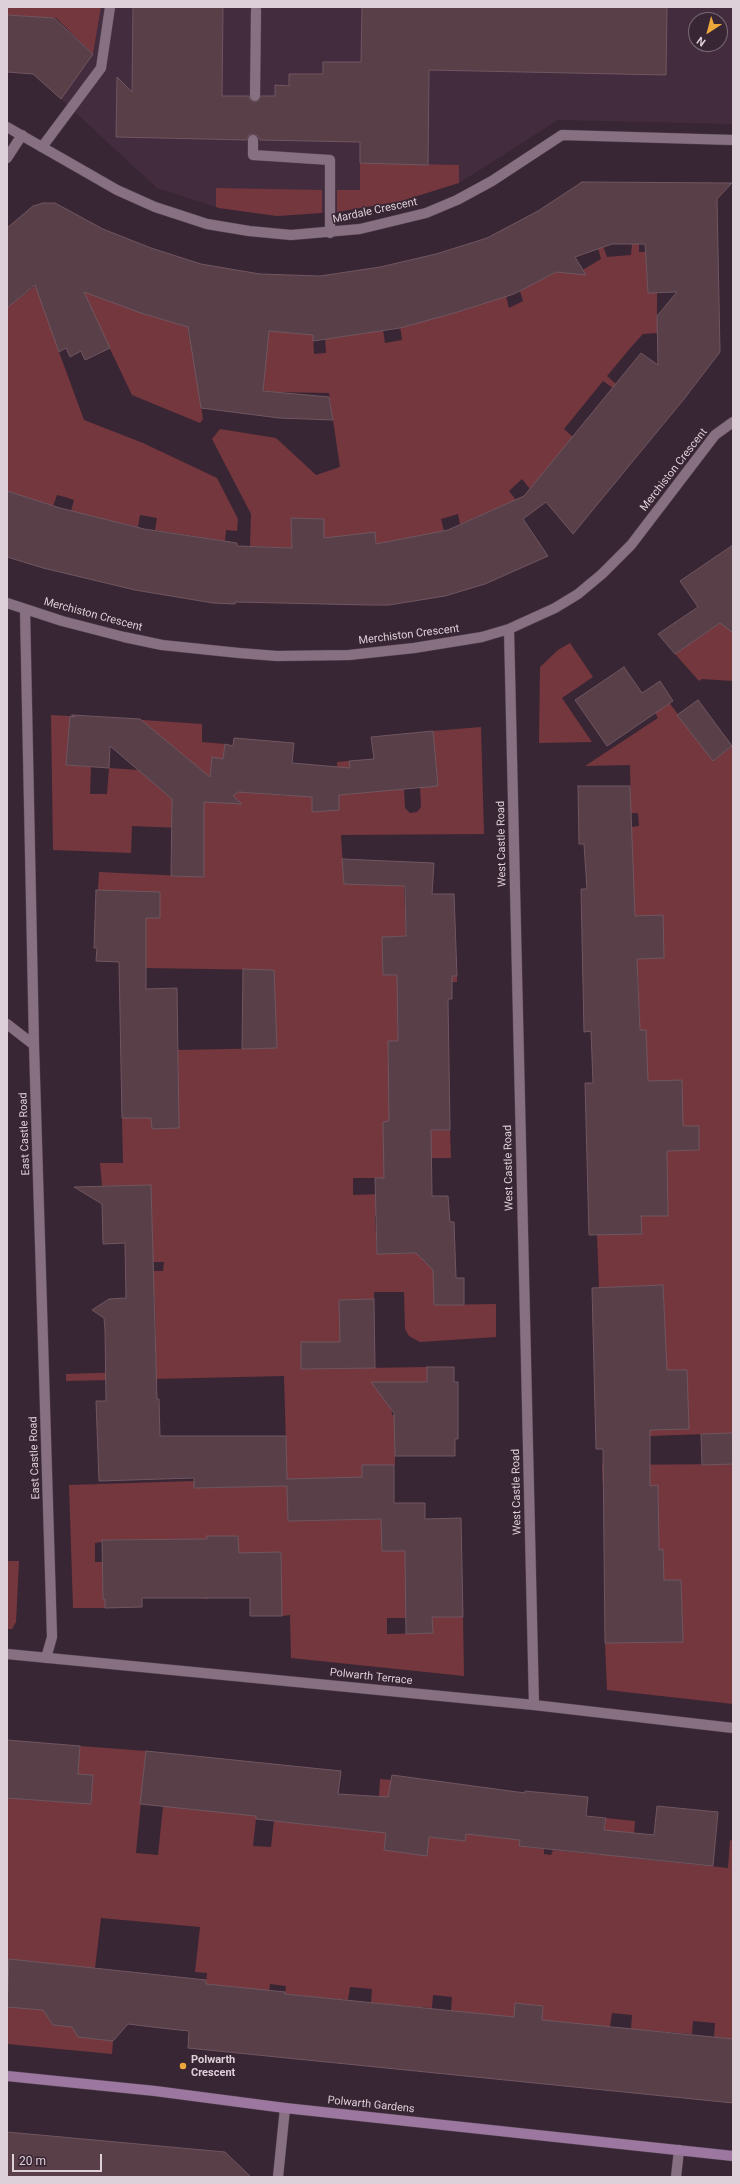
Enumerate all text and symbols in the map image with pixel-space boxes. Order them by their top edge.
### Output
north arrow [688,12,728,52]
text: N [694,34,708,49]
street label: Mardale Crescent [331,196,419,226]
street label: Merchiston Crescent [638,426,710,514]
street label: Merchiston Crescent [42,596,144,634]
street label: Merchiston Crescent [358,622,460,648]
street label: West Castle Road [495,801,509,887]
street label: East Castle Road [17,1092,33,1176]
street label: West Castle Road [502,1125,516,1211]
street label: East Castle Road [27,1416,43,1500]
street label: West Castle Road [510,1449,524,1535]
street label: Polwarth Terrace [329,1666,413,1688]
place label: Polwarth Crescent [191,2053,235,2079]
marker: Polwarth Crescent [178,2061,188,2071]
street label: Polwarth Gardens [327,2094,415,2116]
scale bar [14,2146,104,2172]
text: 20 m [19,2154,46,2168]

